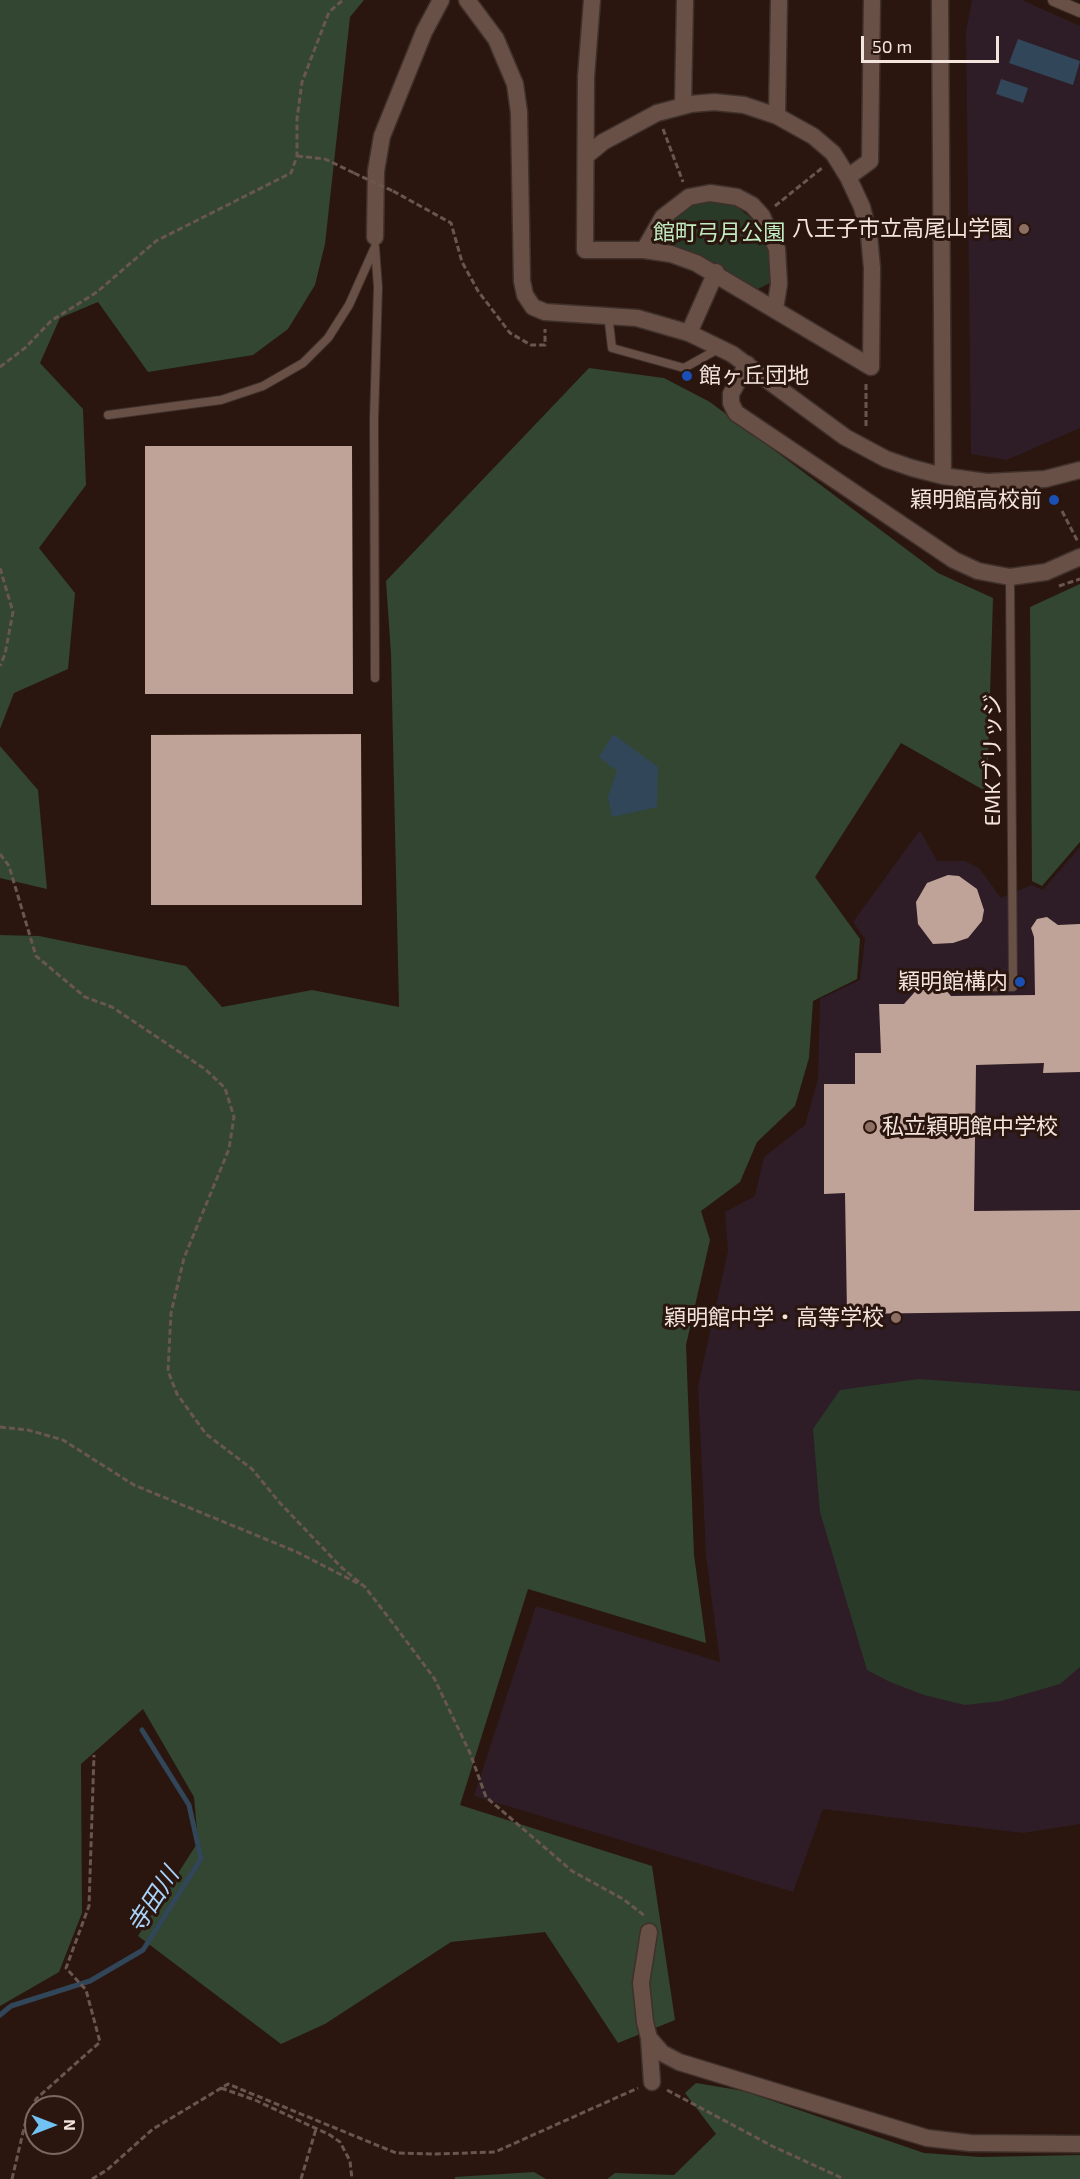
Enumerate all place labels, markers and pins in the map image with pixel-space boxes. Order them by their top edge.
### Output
place label: 八王子市立高尾山学園 [792,216,1012,242]
marker: 八王子市立高尾山学園 [1017,222,1031,236]
place label: 館ヶ丘団地 [699,363,809,389]
marker: 館ヶ丘団地 [680,369,694,383]
place label: 穎明館高校前 [910,487,1042,513]
marker: 穎明館高校前 [1047,493,1061,507]
place label: 穎明館構内 [898,969,1008,995]
marker: 穎明館構内 [1013,975,1027,989]
place label: 私立穎明館中学校 [882,1114,1058,1140]
marker: 私立穎明館中学校 [863,1120,877,1134]
place label: 穎明館中学・高等学校 [664,1305,884,1331]
marker: 穎明館中学・高等学校 [889,1311,903,1325]

